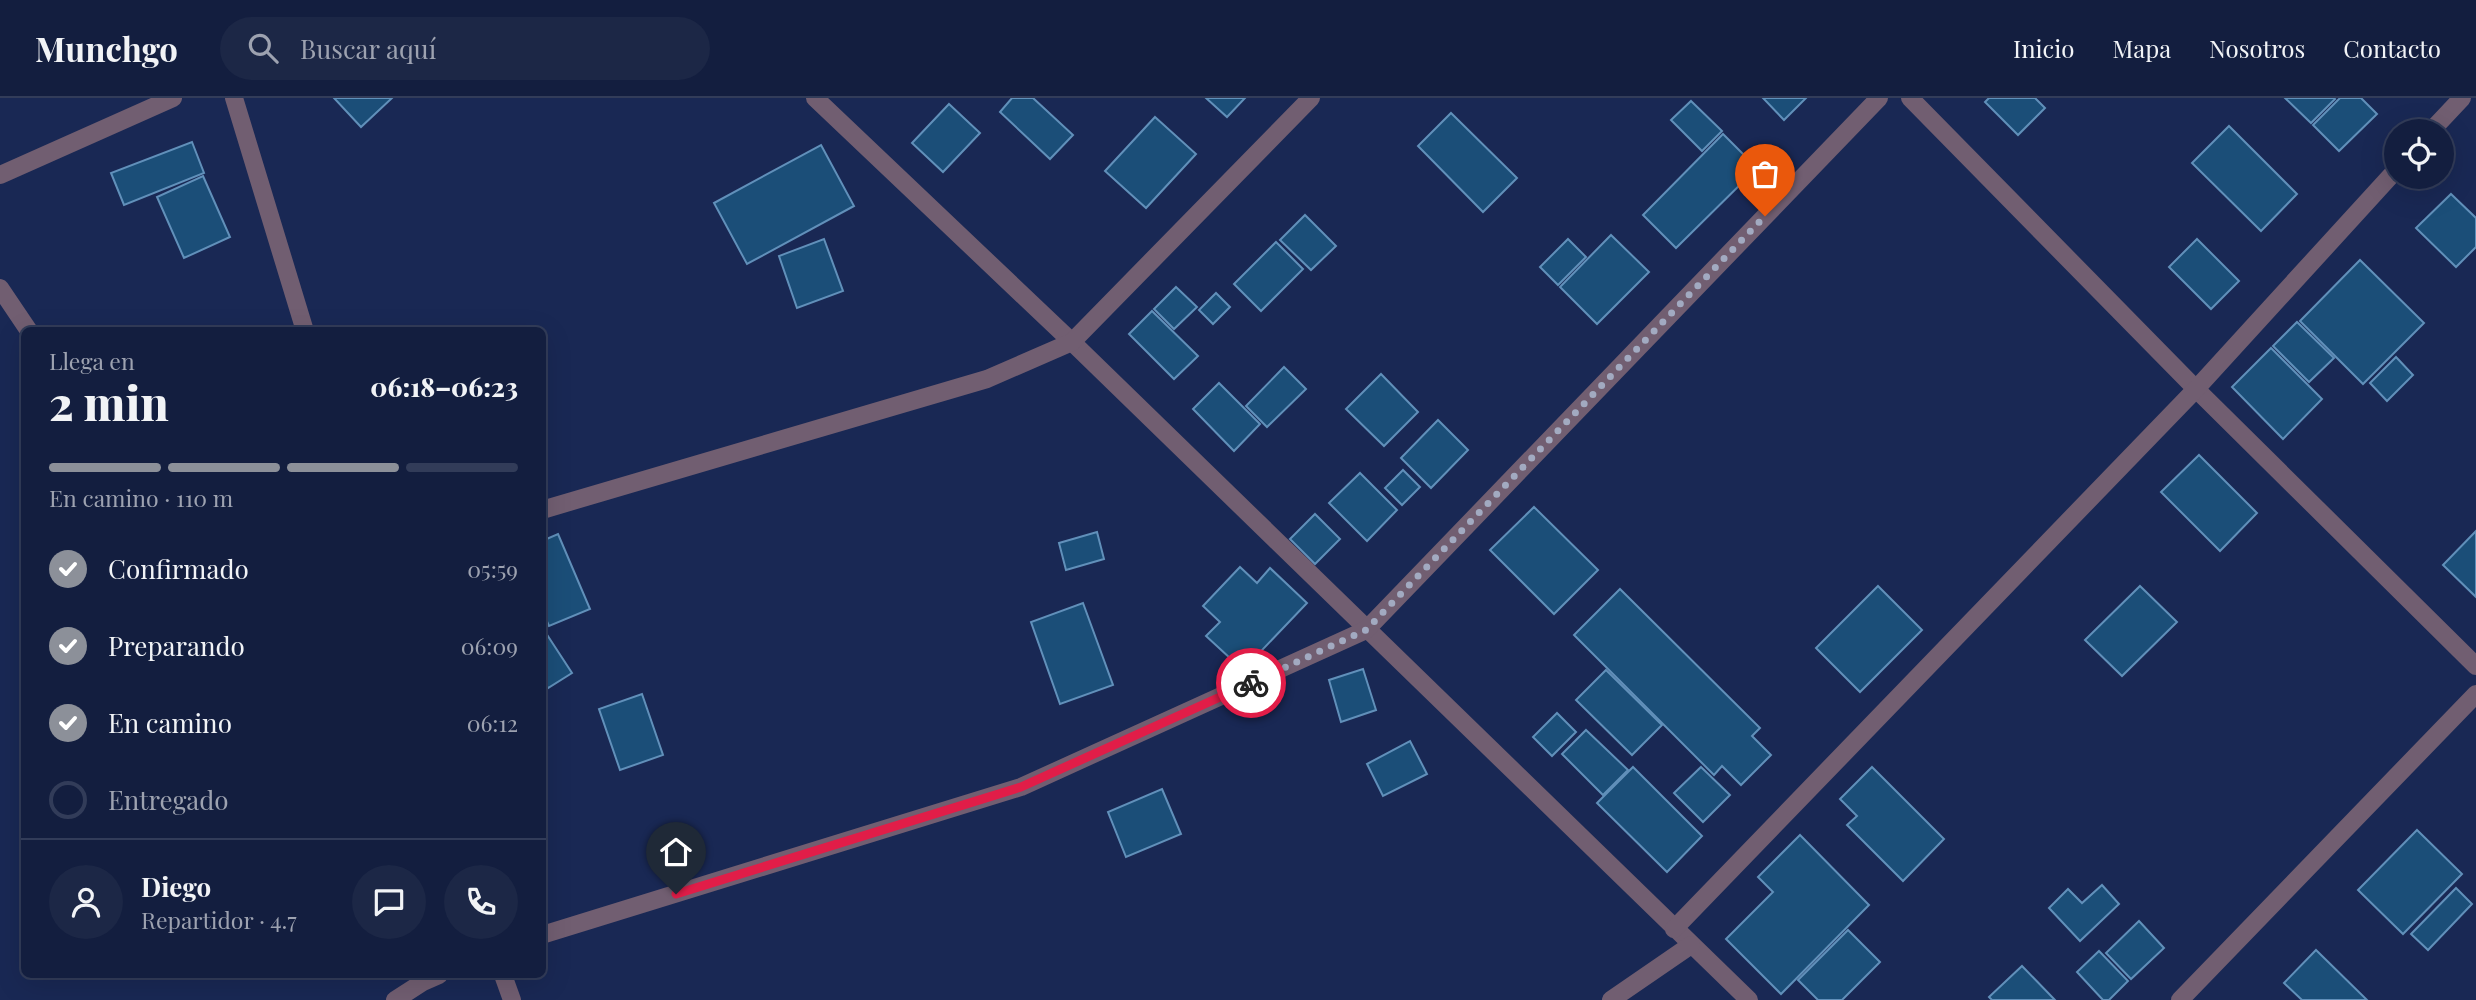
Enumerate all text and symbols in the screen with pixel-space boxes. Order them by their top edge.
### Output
search box [220,17,710,80]
text: Munchgo [35,26,178,70]
icon: search [244,29,282,67]
text: Buscar aquí [300,31,436,66]
text: Inicio [2013,32,2074,64]
text: Mapa [2112,32,2171,64]
text: Nosotros [2209,32,2305,64]
text: Contacto [2343,32,2441,64]
map controls [2384,119,2454,189]
button: locate [2384,119,2454,189]
pin [1735,144,1795,216]
icon: bag [1746,155,1784,193]
text: Llega en [49,345,135,376]
text: 06:18–06:23 [370,369,518,404]
text: 2 min [49,371,169,433]
text: En camino · 110 m [49,482,233,513]
icon: check [49,550,87,588]
text: Confirmado [108,551,249,586]
text: 05:59 [467,553,518,584]
icon: check [49,627,87,665]
text: Preparando [108,628,245,663]
text: 06:09 [461,630,518,661]
courier [1216,648,1286,718]
icon: bike [1232,664,1270,702]
icon: check [49,704,87,742]
text: En camino [108,705,232,740]
text: 06:12 [467,707,518,738]
text: Entregado [108,782,229,817]
pin [646,822,706,894]
icon: home [657,833,695,871]
button: person [49,865,123,939]
button: chat [352,865,426,939]
button: phone [444,865,518,939]
text: Diego [141,869,211,904]
text: Repartidor · 4.7 [141,904,297,935]

